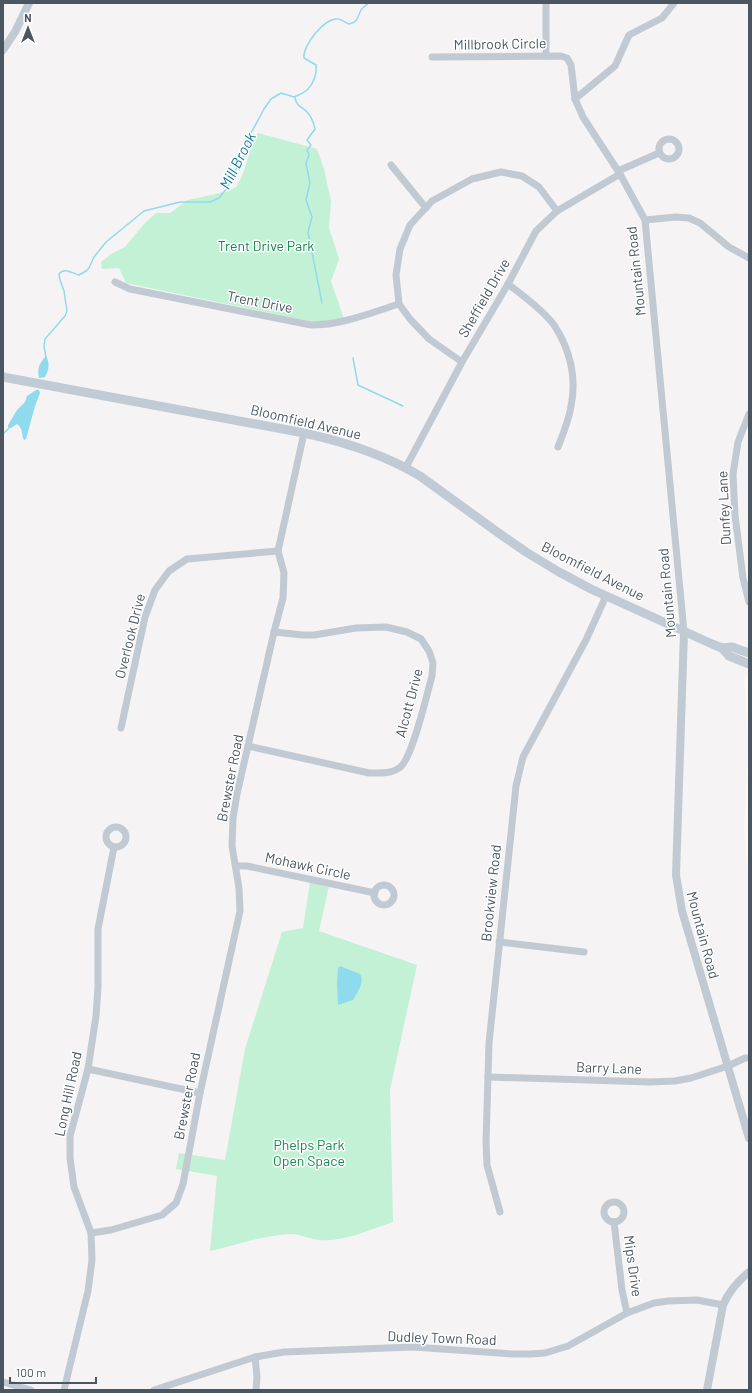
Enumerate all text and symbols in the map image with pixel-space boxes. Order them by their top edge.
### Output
north arrow [8,8,48,48]
text: N [24,11,32,24]
street label: Millbrook Circle [453,34,547,53]
water label: Mill Brook [215,129,259,192]
street label: Mountain Road [622,226,649,317]
park label: Trent Drive Park [218,237,314,254]
street label: Sheffield Drive [454,255,513,340]
street label: Trent Drive [226,287,294,316]
street label: Bloomfield Avenue [249,401,363,443]
street label: Dunfey Lane [713,470,734,546]
street label: Bloomfield Avenue [539,537,647,604]
street label: Mountain Road [654,548,679,639]
street label: Overlook Drive [111,592,148,680]
street label: Alcott Drive [391,667,426,739]
street label: Brewster Road [213,733,246,823]
street label: Brookview Road [477,844,504,942]
street label: Mohawk Circle [264,848,353,883]
street label: Mountain Road [684,889,723,980]
street label: Long Hill Road [50,1050,85,1138]
street label: Brewster Road [170,1051,203,1141]
street label: Barry Lane [576,1058,642,1077]
park label: Phelps Park Open Space [273,1136,345,1169]
street label: Mips Drive [621,1234,646,1298]
street label: Dudley Town Road [387,1327,497,1348]
scale bar [10,1359,96,1385]
text: 100 m [16,1365,46,1379]

